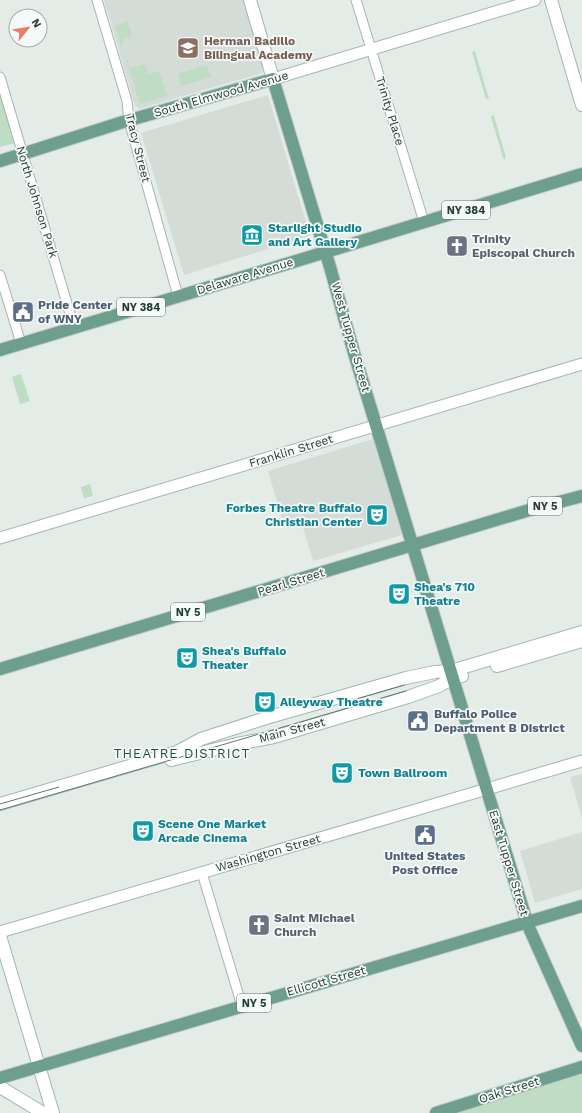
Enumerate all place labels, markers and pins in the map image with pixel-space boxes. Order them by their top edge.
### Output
place label: Herman Badillo Bilingual Academy [204,34,313,62]
school or university icon: Herman Badillo Bilingual Academy [175,35,201,61]
place label: Starlight Studio and Art Gallery [268,221,362,249]
museum icon: Starlight Studio and Art Gallery [239,222,265,248]
place label: Trinity Episcopal Church [472,232,575,260]
church icon: Trinity Episcopal Church [444,233,470,259]
place label: Pride Center of WNY [38,298,113,326]
public building icon: Pride Center of WNY [10,299,36,325]
place label: Forbes Theatre Buffalo Christian Center [226,501,363,529]
theatre icon: Forbes Theatre Buffalo Christian Center [364,502,390,528]
place label: Shea's 710 Theatre [414,580,475,608]
theatre icon: Shea's 710 Theatre [386,581,412,607]
place label: Shea's Buffalo Theater [202,644,287,672]
theatre icon: Shea's Buffalo Theater [174,645,200,671]
theatre icon: Alleyway Theatre [252,689,278,715]
place label: Alleyway Theatre [280,695,383,709]
place label: Buffalo Police Department B District [434,707,565,735]
public building icon: Buffalo Police Department B District [405,708,431,734]
theatre icon: Town Ballroom [329,760,355,786]
place label: Town Ballroom [358,766,447,780]
place label: Scene One Market Arcade Cinema [158,817,267,845]
theatre icon: Scene One Market Arcade Cinema [130,818,156,844]
public building icon: United States Post Office [412,822,438,848]
place label: United States Post Office [385,849,466,877]
place label: Saint Michael Church [274,911,355,939]
church icon: Saint Michael Church [246,912,272,938]

